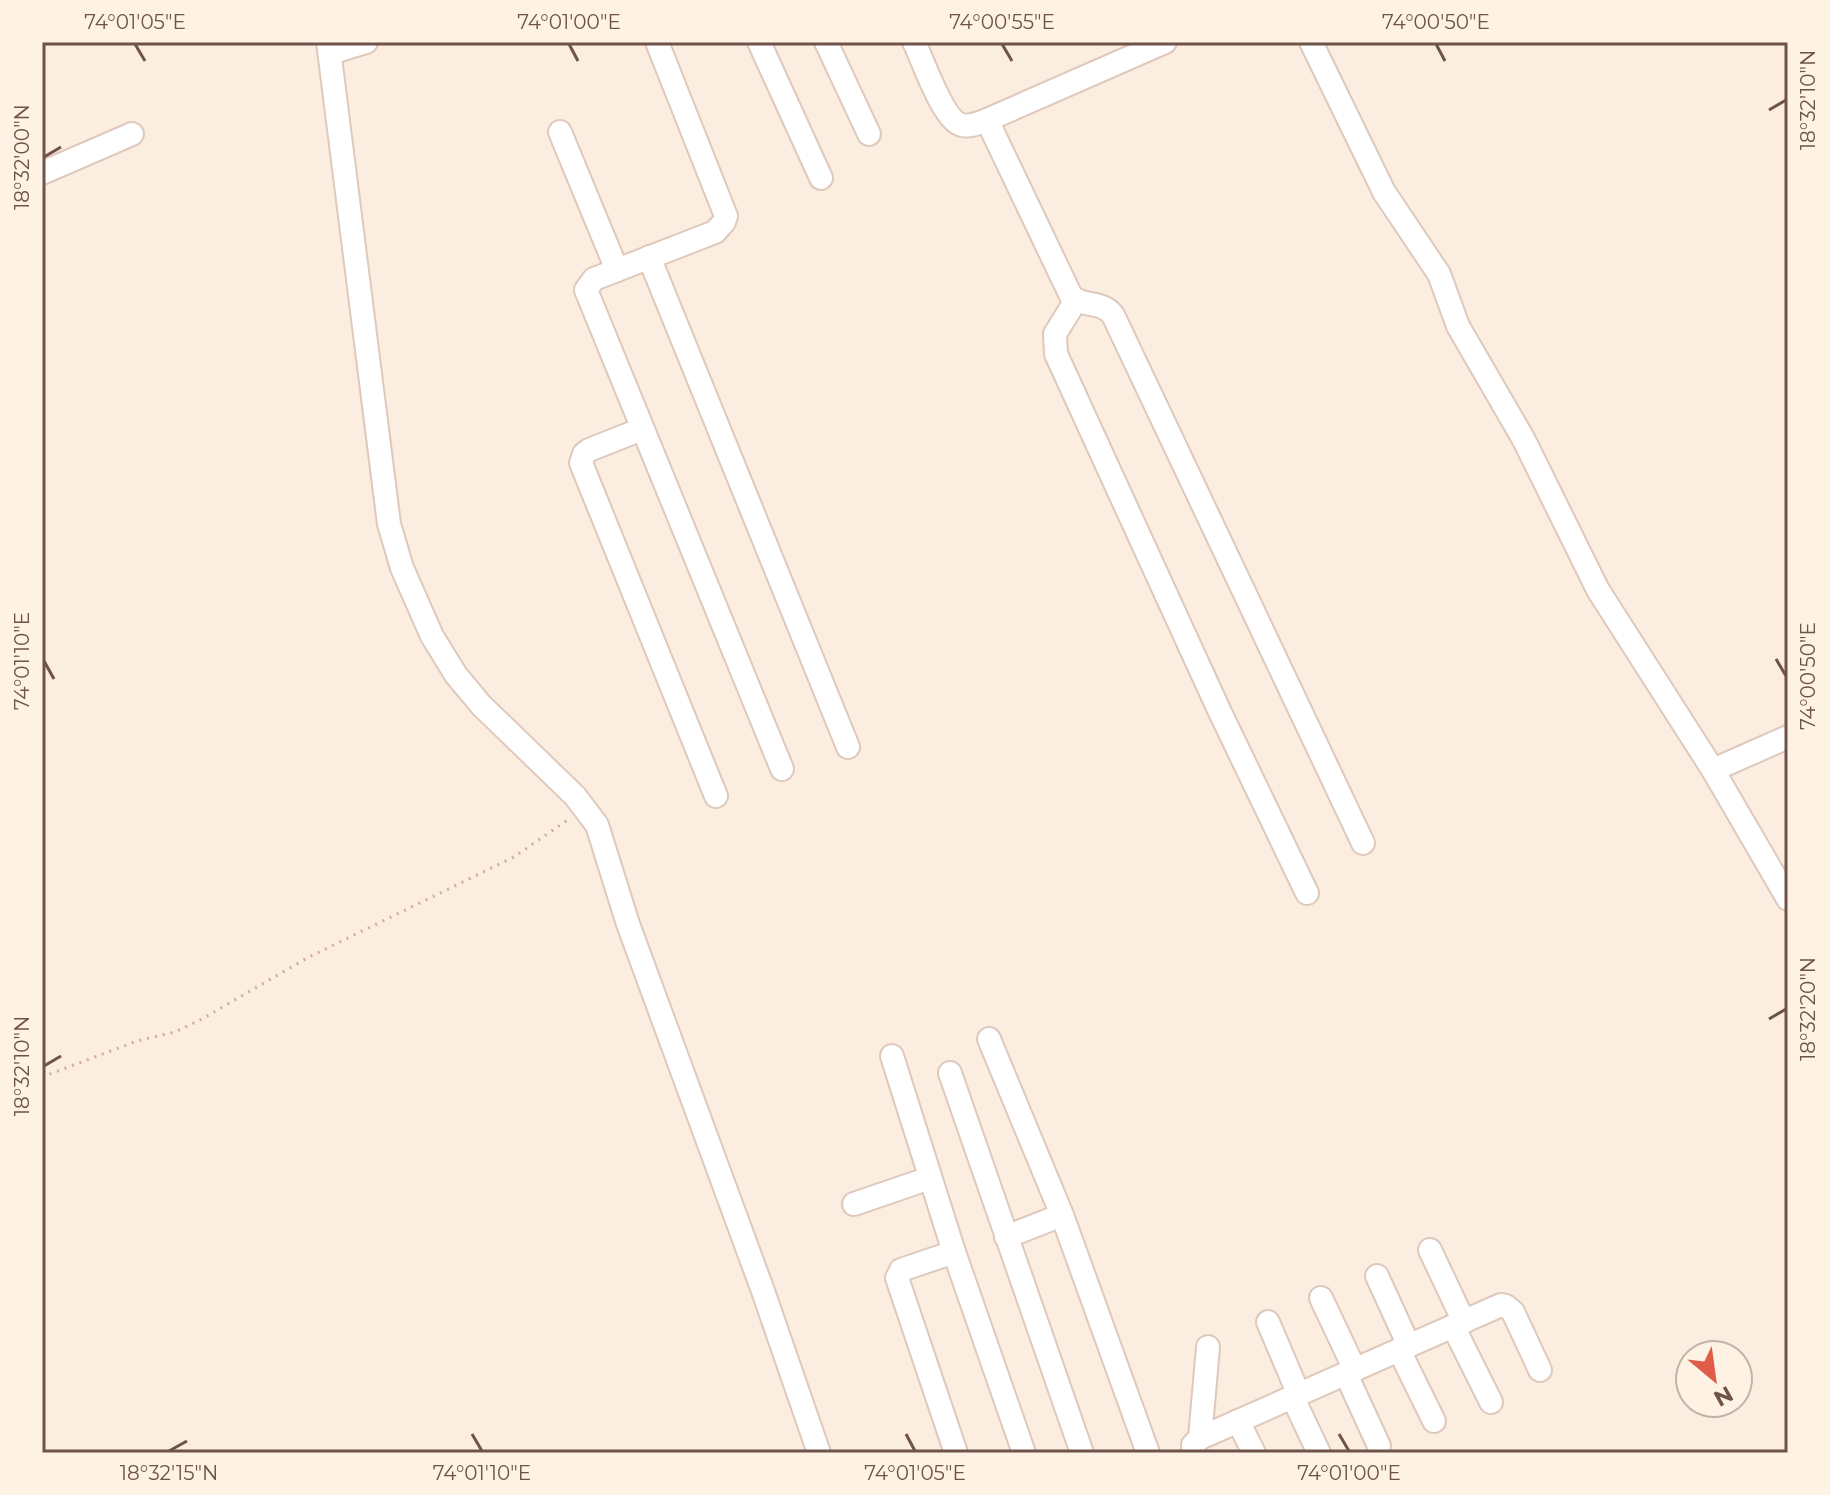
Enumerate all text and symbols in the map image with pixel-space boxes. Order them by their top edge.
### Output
text: 74°01'05"E [84,10,186,34]
text: 74°01'00"E [517,10,621,34]
text: 74°00'55"E [949,10,1055,34]
text: 74°00'50"E [1382,10,1490,34]
text: 18°32'10"N [1796,50,1820,150]
text: 18°32'00"N [10,104,34,210]
text: 74°01'10"E [10,612,34,710]
text: 74°00'50"E [1796,622,1820,730]
text: 18°32'20"N [1796,957,1820,1061]
text: 18°32'10"N [10,1016,34,1116]
north arrow [1674,1339,1754,1419]
text: N [1709,1380,1738,1412]
text: 18°32'15"N [120,1461,218,1485]
text: 74°01'10"E [433,1461,531,1485]
text: 74°01'05"E [864,1461,966,1485]
text: 74°01'00"E [1297,1461,1401,1485]

